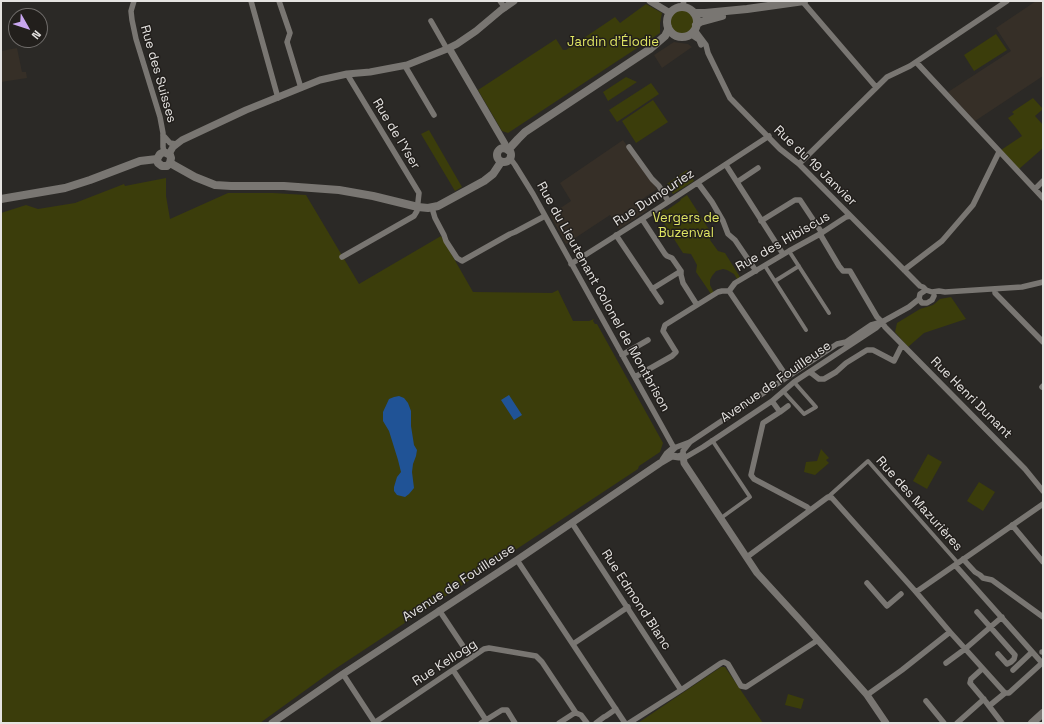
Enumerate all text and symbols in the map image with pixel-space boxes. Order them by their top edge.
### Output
north arrow [8,8,48,48]
street label: Rue des Suisses [137,23,179,125]
text: N [29,28,44,42]
park label: Jardin d'Élodie [567,34,659,50]
street label: Rue de l'Yser [369,96,423,172]
street label: Rue du 19 Janvier [770,123,860,209]
street label: Rue Dumouriez [611,166,697,230]
street label: Rue du Lieutenant Colonel de Montbrison [533,179,673,415]
street label: Rue des Hibiscus [733,209,833,275]
park label: Vergers de Buzenval [652,210,720,241]
street label: Avenue de Fouilleuse [718,338,834,426]
street label: Rue Henri Dunant [927,354,1015,442]
street label: Rue des Mazurières [872,453,966,555]
street label: Avenue de Fouilleuse [400,541,518,625]
street label: Rue Edmond Blanc [598,547,674,653]
street label: Rue Kellogg [410,636,480,690]

